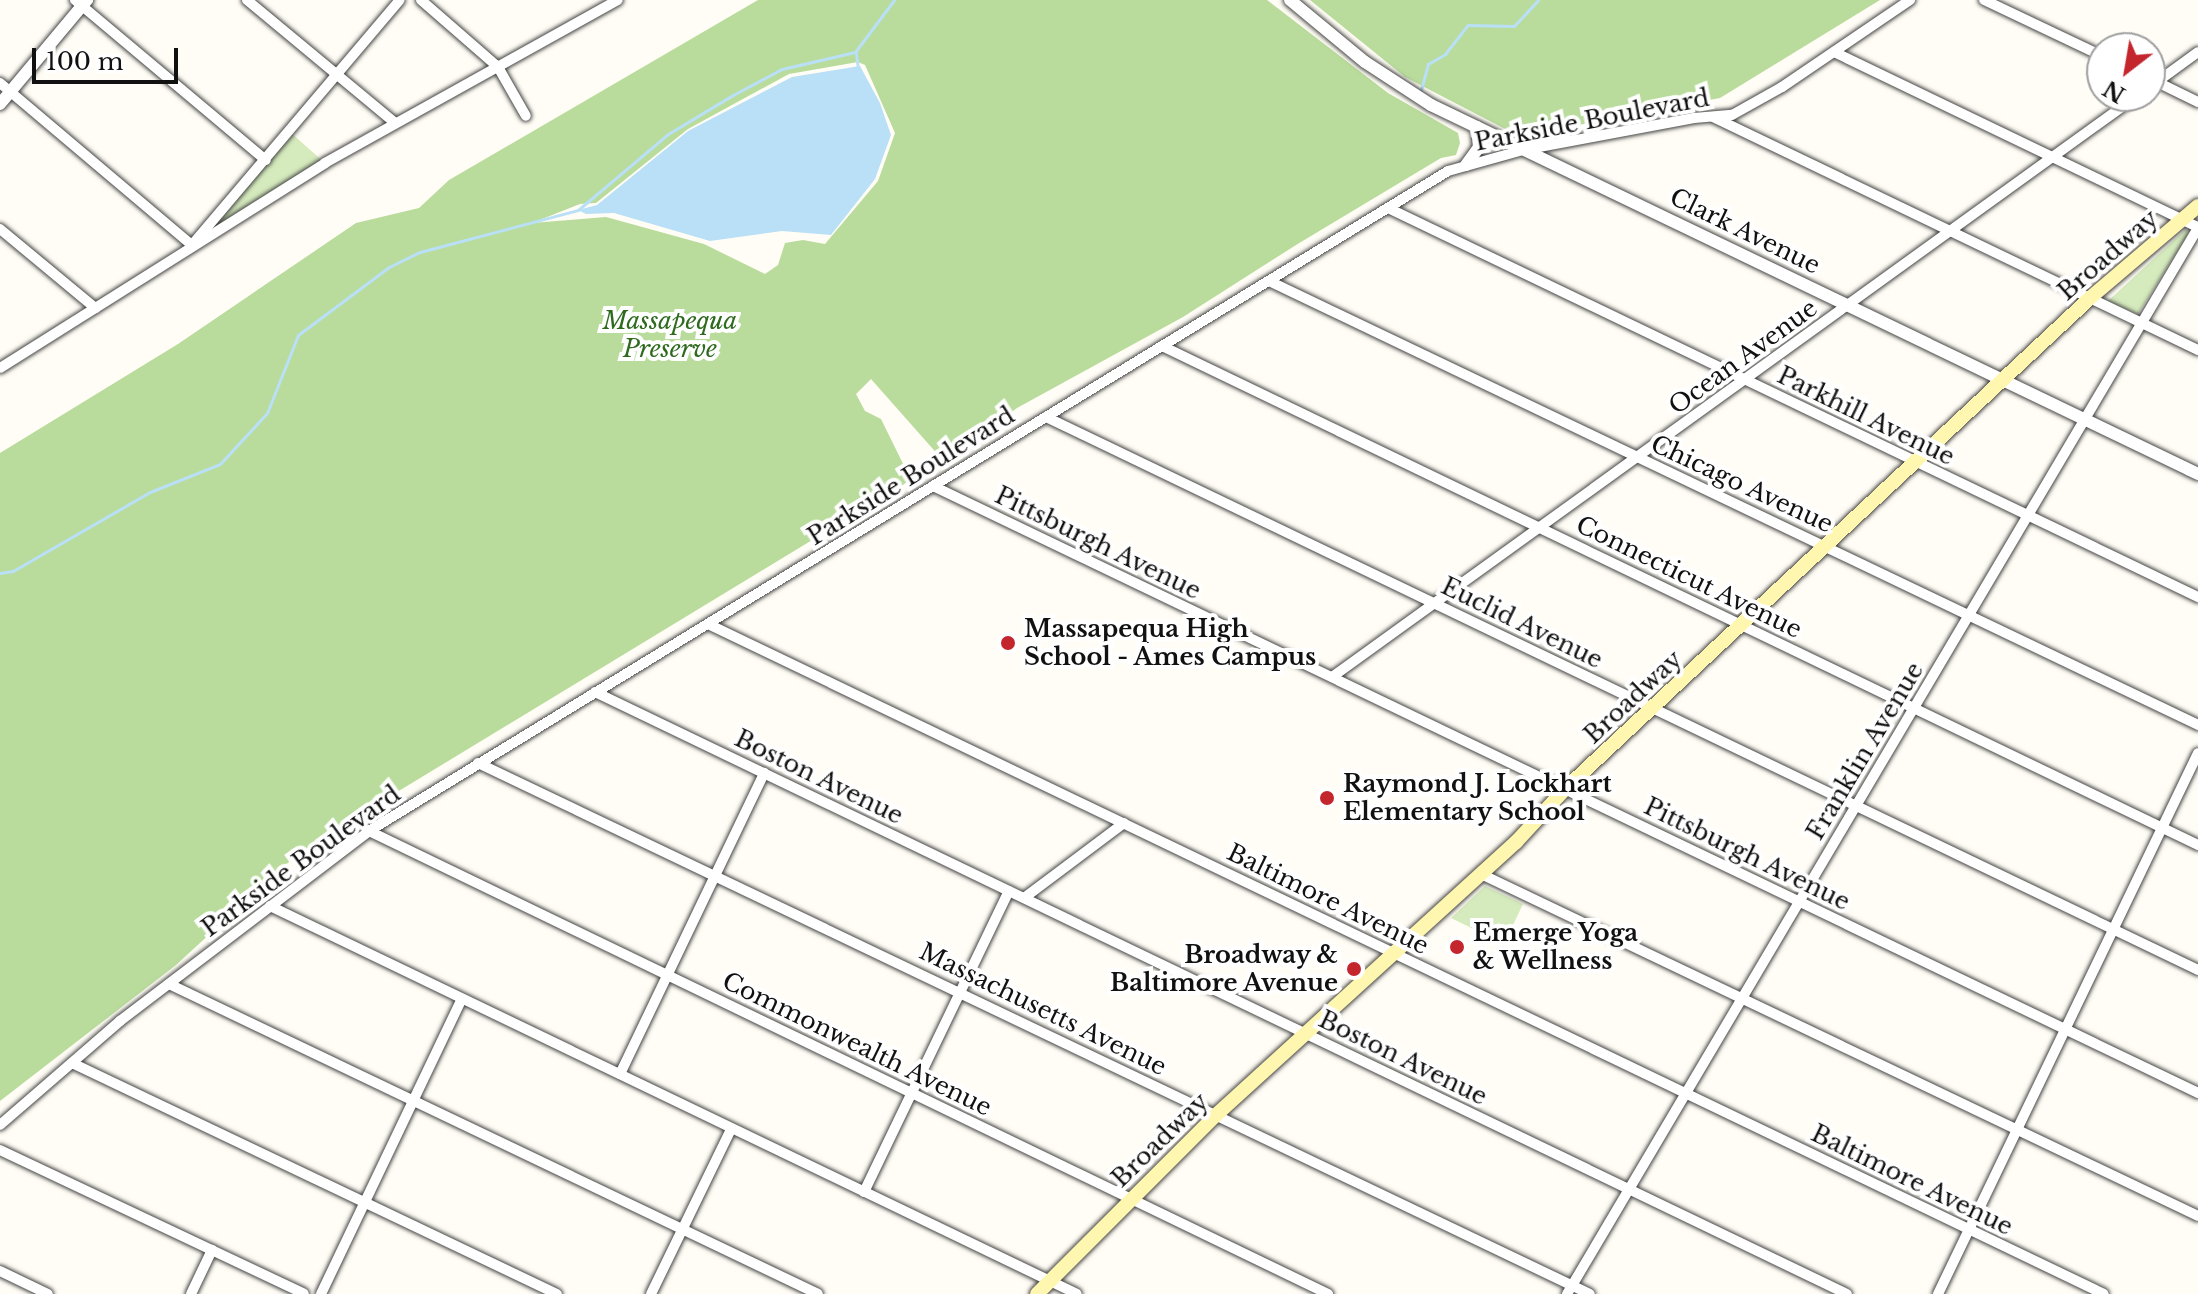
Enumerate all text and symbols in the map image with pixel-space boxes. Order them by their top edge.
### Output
scale bar [36,32,182,82]
north arrow [2086,32,2166,112]
text: 100 m [46,47,124,76]
text: N [2099,74,2130,108]
street label: Parkside Boulevard [1472,83,1712,157]
street label: Clark Avenue [1665,182,1825,280]
street label: Broadway [2052,204,2164,306]
street label: Ocean Avenue [1663,293,1823,421]
park label: Massapequa Preserve [603,307,737,363]
street label: Parkhill Avenue [1772,360,1960,472]
street label: Parkside Boulevard [802,401,1020,551]
street label: Chicago Avenue [1646,429,1838,539]
street label: Pittsburgh Avenue [990,480,1206,606]
street label: Connecticut Avenue [1571,510,1807,644]
street label: Euclid Avenue [1436,571,1608,675]
place label: Massapequa High School - Ames Campus [1024,615,1317,671]
marker: Massapequa High School - Ames Campus [999,634,1017,652]
street label: Broadway [1578,645,1688,749]
street label: Franklin Avenue [1800,657,1930,845]
street label: Boston Avenue [730,724,908,830]
place label: Raymond J. Lockhart Elementary School [1343,770,1612,826]
street label: Parkside Boulevard [196,779,406,943]
marker: Raymond J. Lockhart Elementary School [1318,789,1336,807]
street label: Pittsburgh Avenue [1639,791,1855,917]
street label: Baltimore Avenue [1222,838,1434,960]
place label: Emerge Yoga & Wellness [1473,919,1639,975]
street label: Massachusetts Avenue [914,936,1172,1082]
marker: Emerge Yoga & Wellness [1448,938,1466,956]
place label: Broadway & Baltimore Avenue [1109,941,1338,997]
marker: Broadway & Baltimore Avenue [1345,960,1363,978]
street label: Commonwealth Avenue [717,966,997,1122]
street label: Boston Avenue [1314,1005,1492,1111]
street label: Broadway [1106,1087,1214,1193]
street label: Baltimore Avenue [1806,1119,2018,1241]

